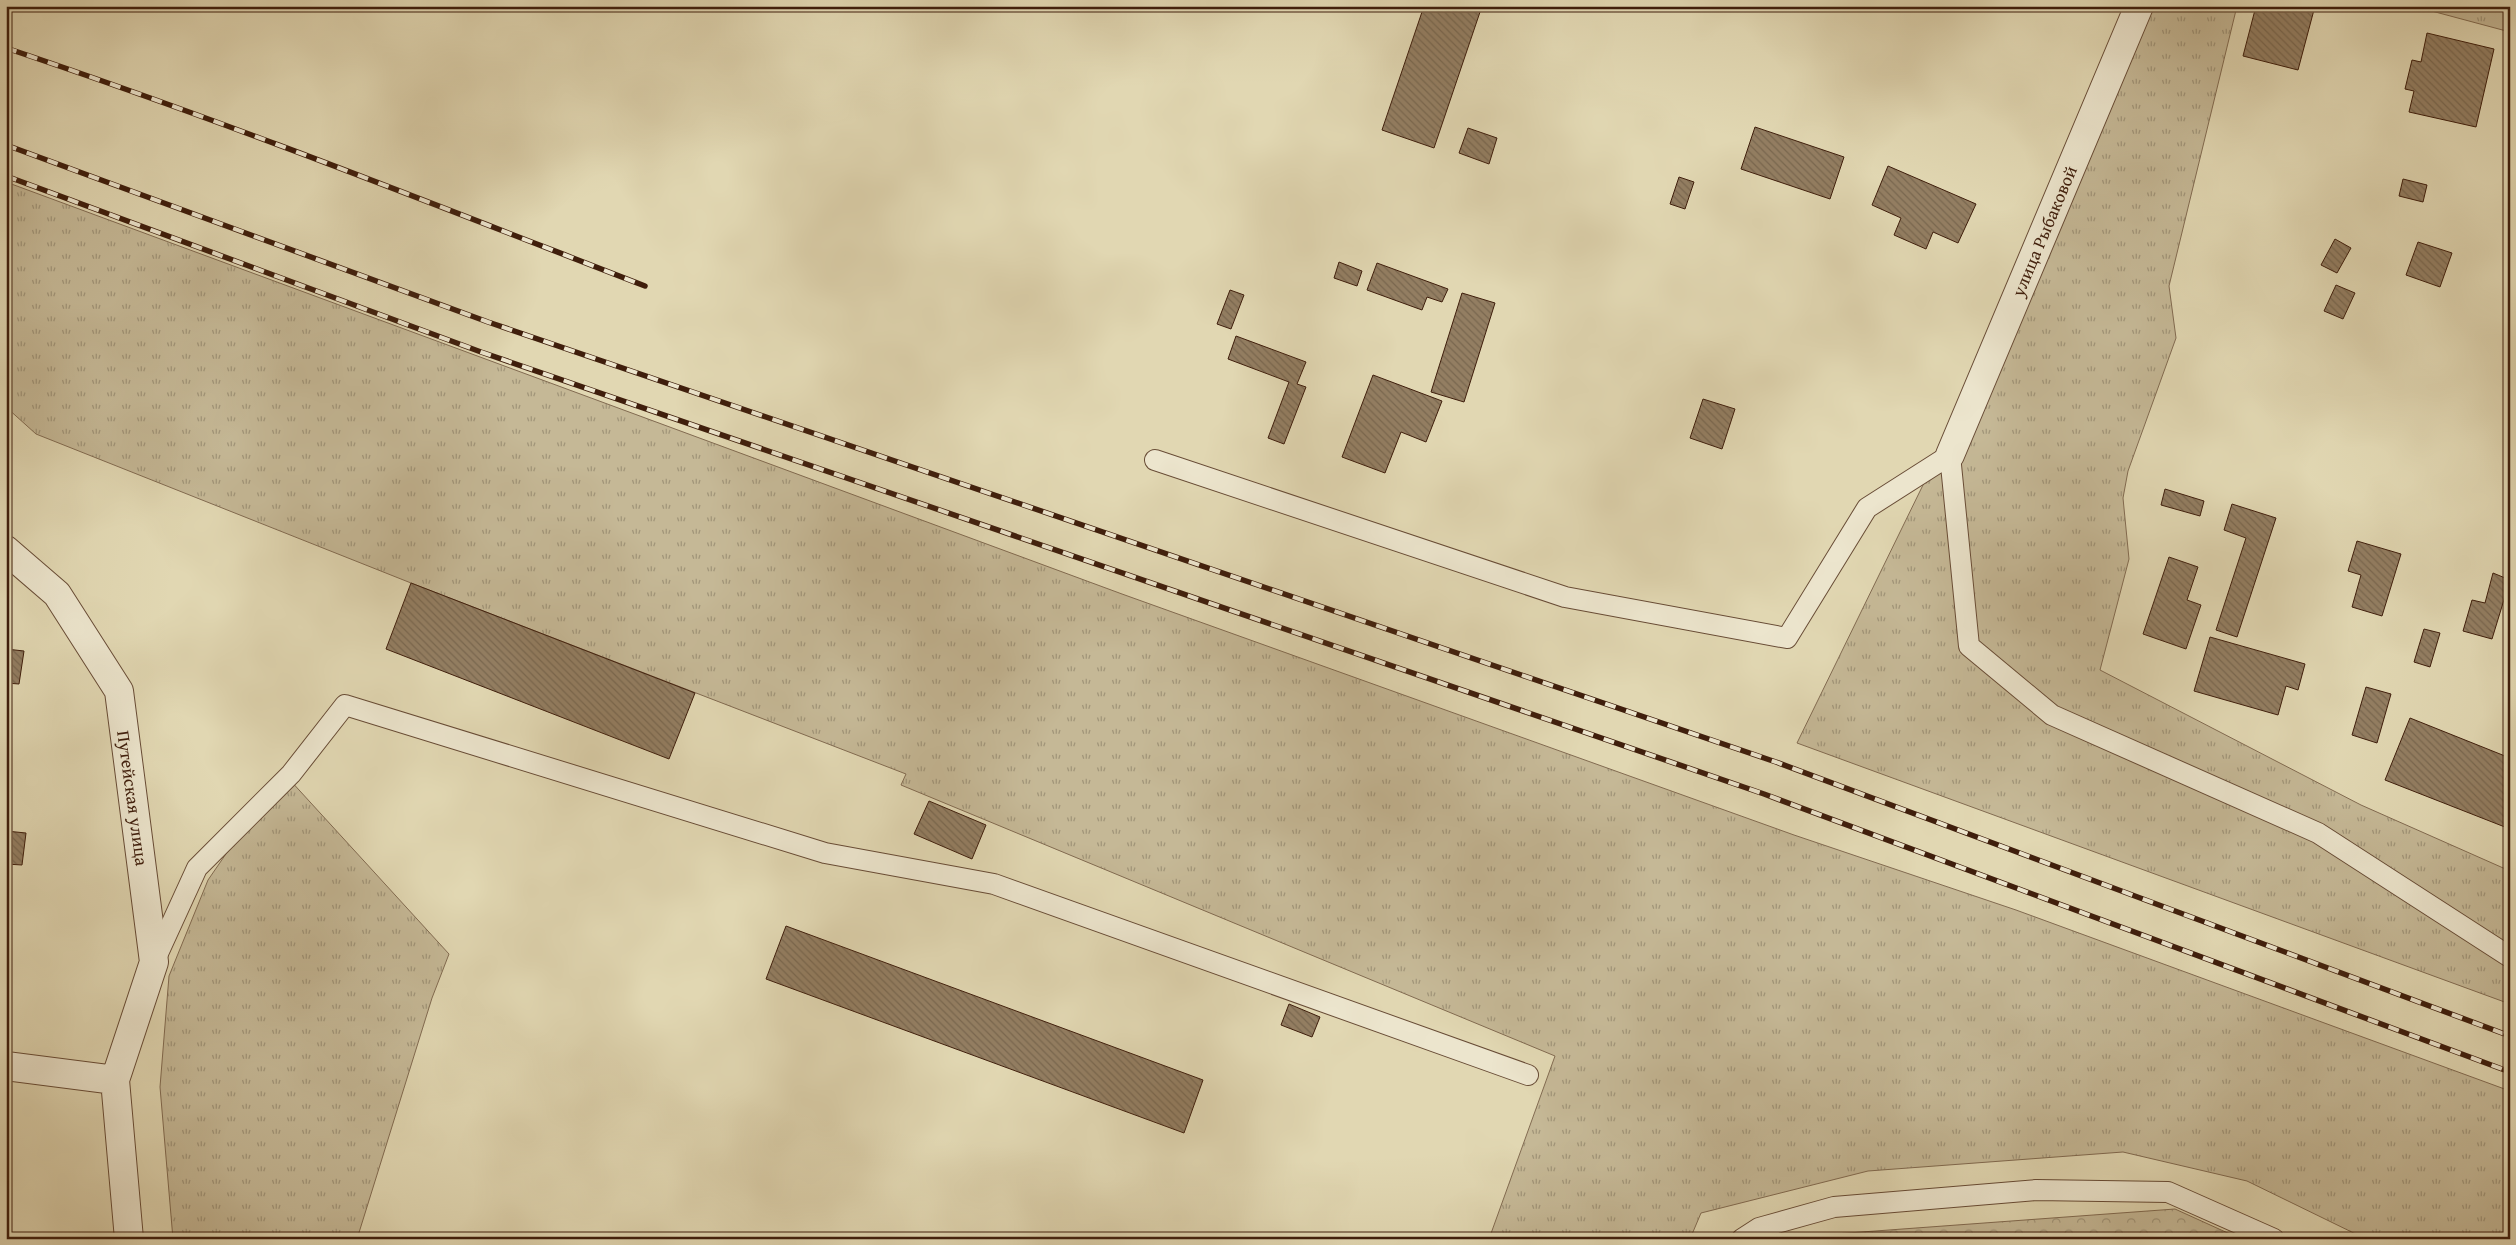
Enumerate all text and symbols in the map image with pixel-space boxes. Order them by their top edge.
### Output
street label: улица Рыбаковой [2004,161,2084,302]
street label: Путейская улица [110,729,156,868]

